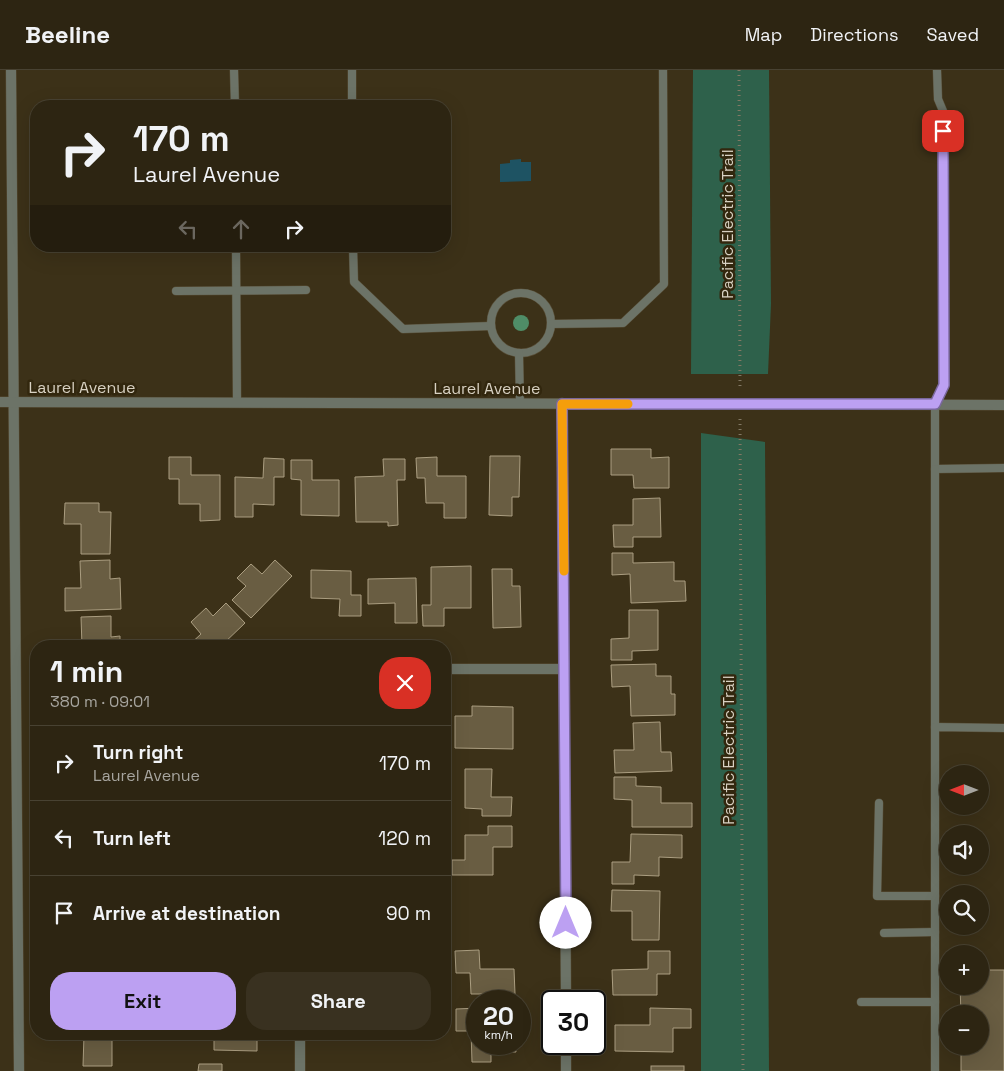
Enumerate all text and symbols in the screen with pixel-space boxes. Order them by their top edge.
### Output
text: Beeline [25,19,110,50]
text: Map [745,23,782,46]
text: Directions [810,23,899,46]
text: Saved [927,23,979,46]
pin [922,110,964,152]
text: 170 m [133,117,230,161]
icon: arrive [929,117,957,145]
icon: right [50,120,115,185]
street label: Pacific Electric Trail [717,149,738,299]
text: Laurel Avenue [133,160,280,188]
icon: left [174,215,202,243]
icon: ahead [227,215,255,243]
icon: right [280,215,308,243]
street label: Laurel Avenue [28,377,136,398]
street label: Laurel Avenue [433,378,541,399]
text: 1 min [50,652,123,691]
button: close [379,657,431,709]
street label: Pacific Electric Trail [718,675,739,825]
text: 380 m · 09:01 [50,691,150,712]
text: Turn right [93,740,183,765]
icon: right [50,749,78,777]
text: 170 m [379,751,431,776]
text: Laurel Avenue [93,765,200,786]
north arrow [939,765,989,815]
map controls [939,765,989,1055]
icon: left [50,824,78,852]
button: sound [939,825,989,875]
text: Turn left [93,826,171,851]
text: 120 m [378,826,431,851]
button: search [939,885,989,935]
position arrow [539,896,591,948]
icon: arrive [50,899,78,927]
text: Arrive at destination [93,901,281,926]
text: 90 m [386,901,431,926]
button: + [939,945,989,995]
button: Exit [50,972,236,1030]
button: Share [246,972,431,1030]
speed limit sign: 30 [541,990,606,1055]
text: 20 [483,1000,514,1032]
button: − [939,1005,989,1055]
text: km/h [484,1027,513,1043]

